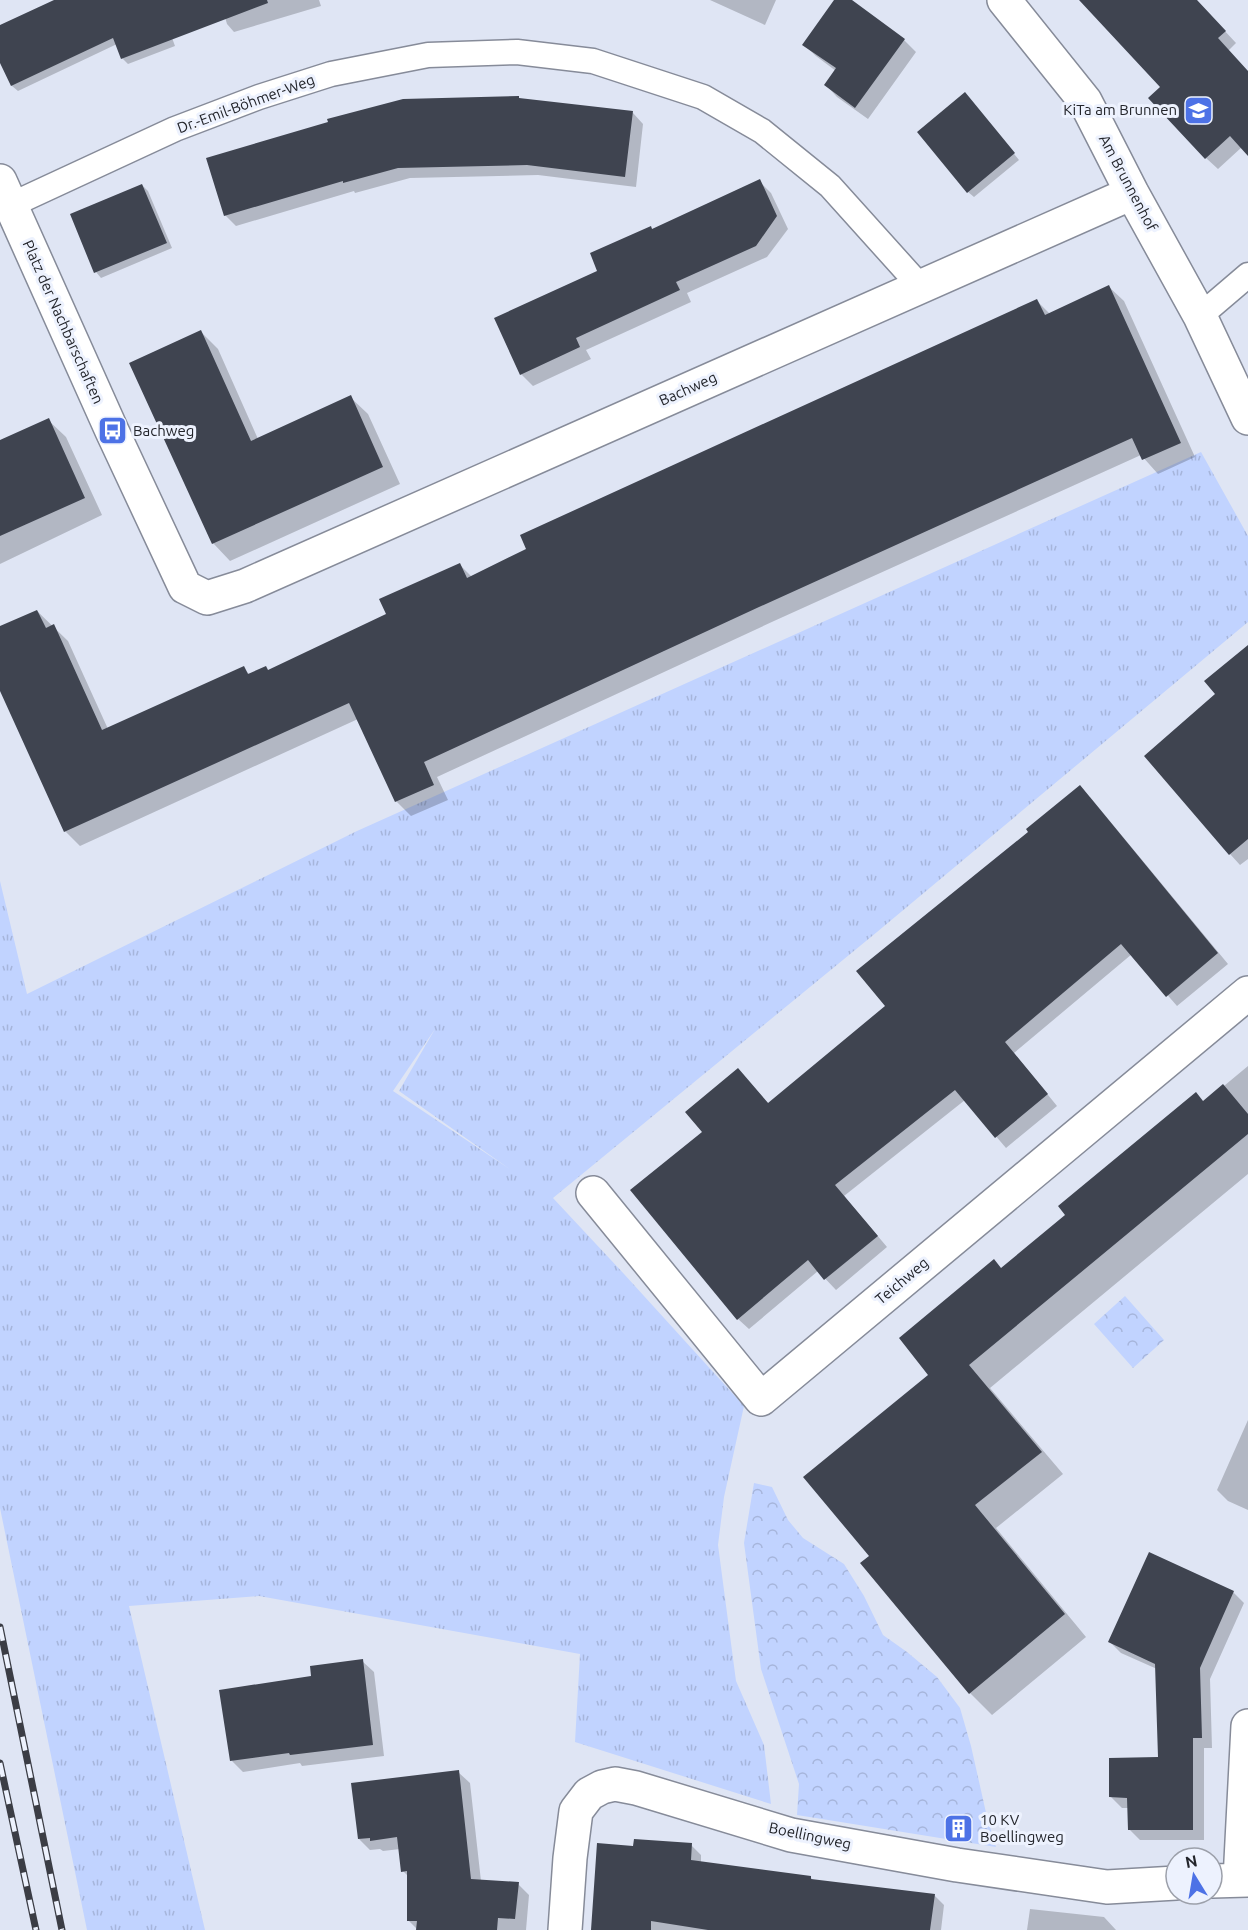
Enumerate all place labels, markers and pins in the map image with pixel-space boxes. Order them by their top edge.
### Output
school or university icon: KiTa am Brunnen [1182,94,1214,126]
place label: KiTa am Brunnen [1063,101,1177,118]
bus stop icon: Bachweg [96,415,128,447]
place label: Bachweg [133,422,194,439]
place label: 10 KV Boellingweg [980,1811,1064,1845]
building icon: 10 KV Boellingweg [943,1813,975,1845]

